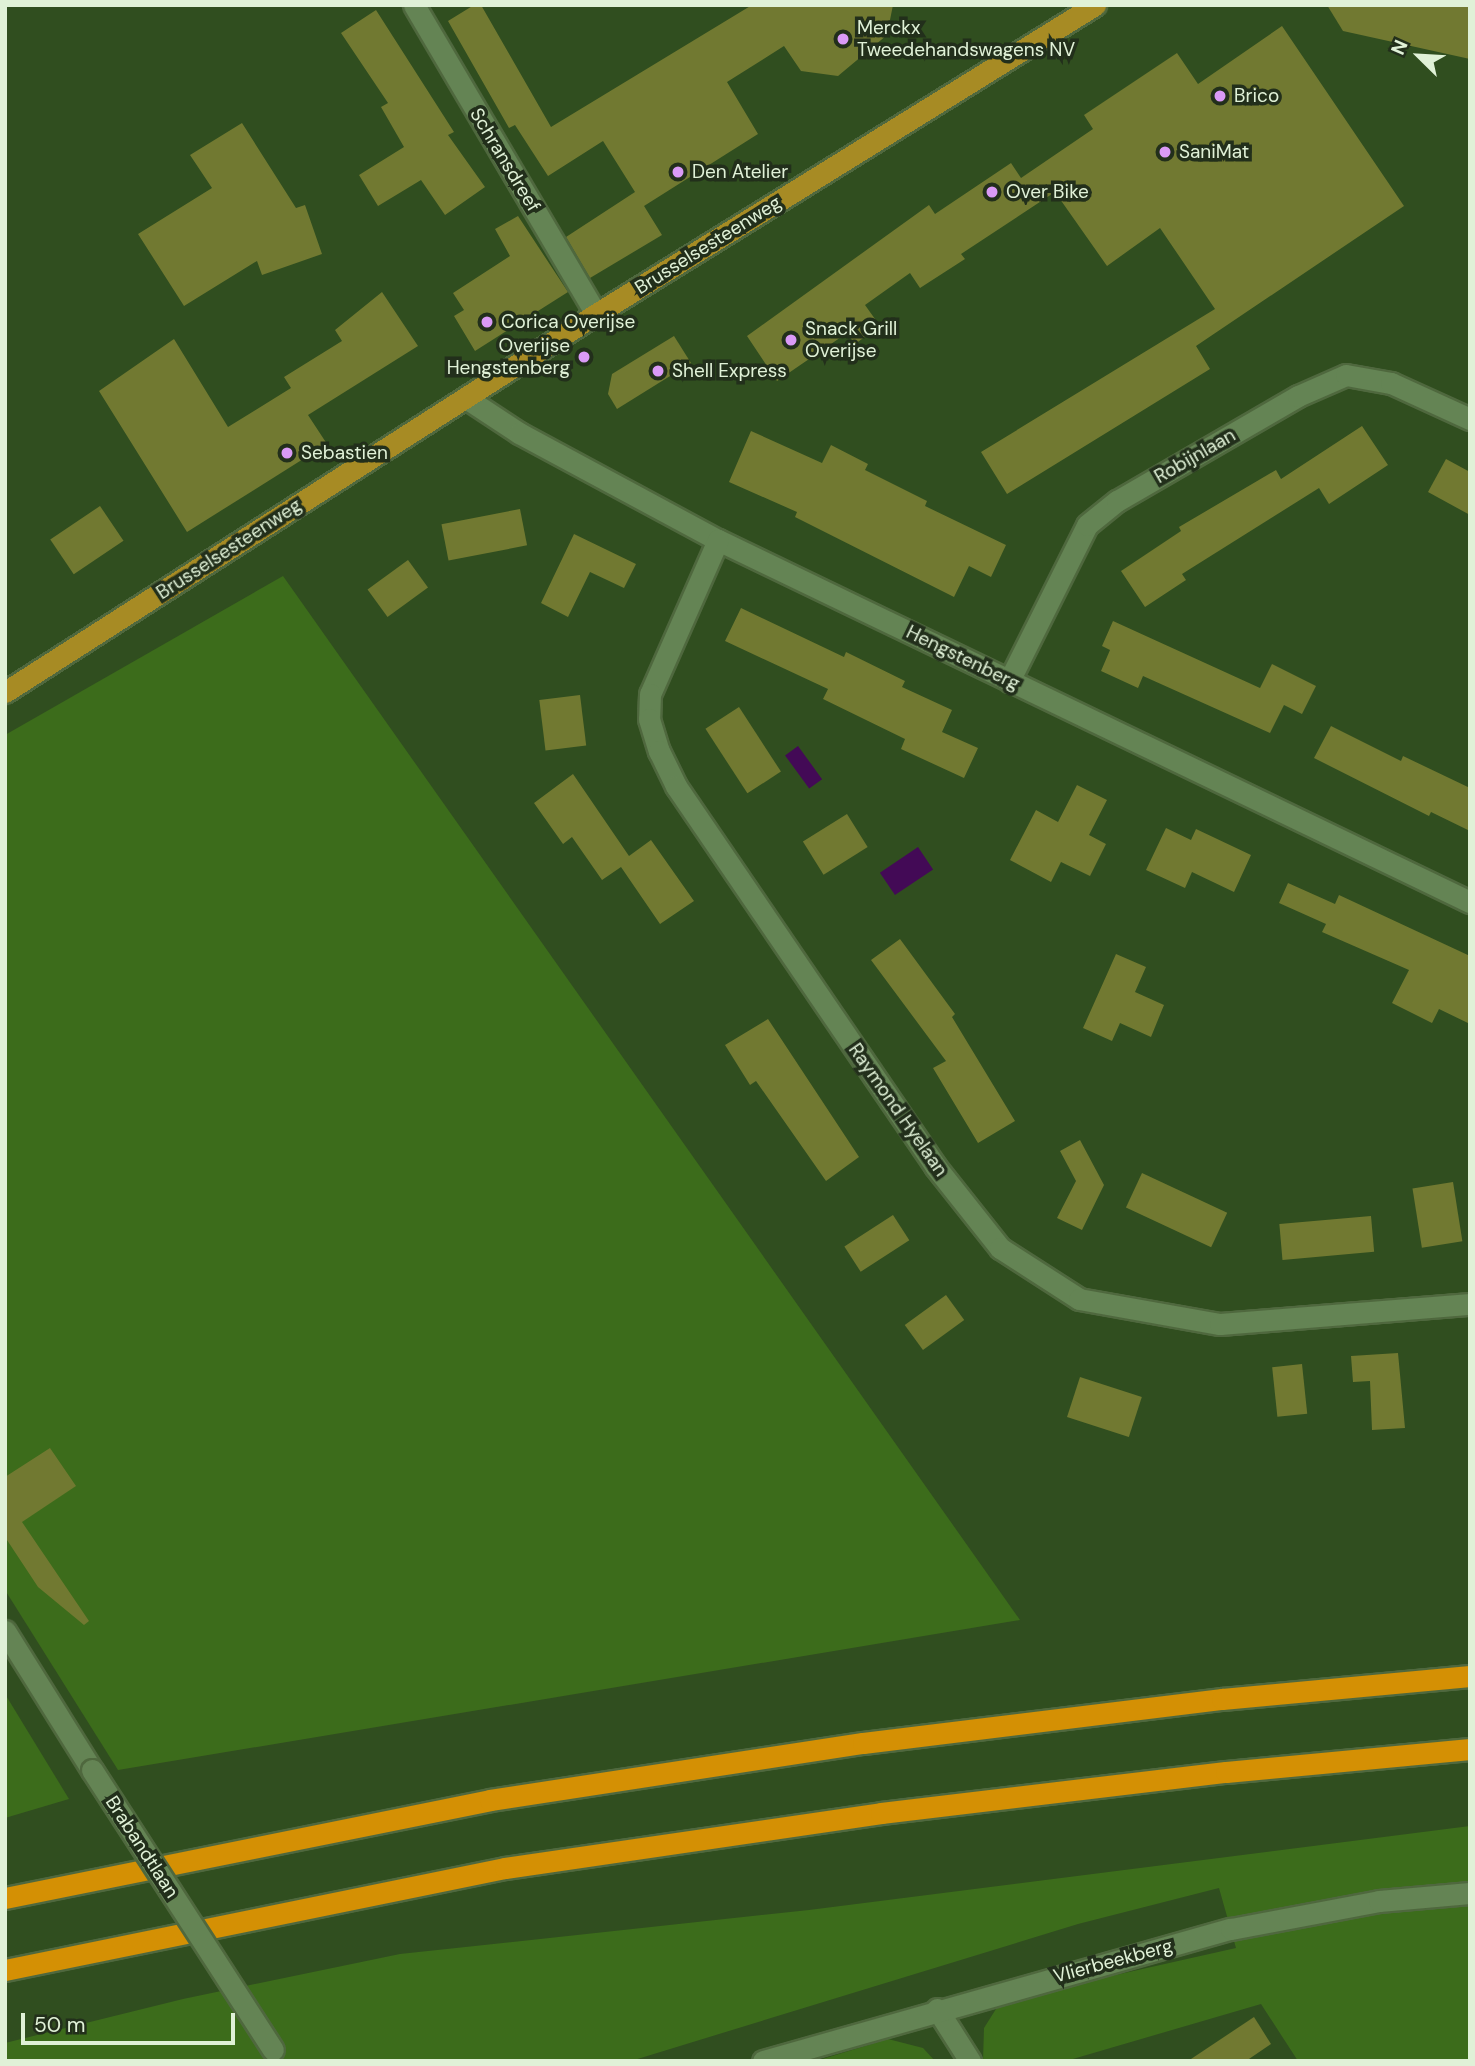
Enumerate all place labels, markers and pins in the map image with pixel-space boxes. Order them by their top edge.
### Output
place label: Merckx Tweedehandswagens NV [857,17,1075,61]
marker: Merckx Tweedehandswagens NV [835,31,851,47]
place label: Brico [1234,85,1279,107]
marker: Brico [1212,88,1228,104]
place label: SaniMat [1179,141,1249,163]
marker: SaniMat [1157,144,1173,160]
place label: Den Atelier [692,161,788,183]
marker: Den Atelier [670,164,686,180]
place label: Over Bike [1006,181,1089,203]
marker: Over Bike [984,184,1000,200]
place label: Corica Overijse [501,311,635,333]
marker: Corica Overijse [479,314,495,330]
place label: Snack Grill Overijse [805,318,897,362]
marker: Snack Grill Overijse [783,332,799,348]
place label: Overijse Hengstenberg [447,335,570,379]
marker: Overijse Hengstenberg [576,349,592,365]
place label: Shell Express [672,360,787,382]
marker: Shell Express [650,363,666,379]
place label: Sebastien [301,442,388,464]
marker: Sebastien [279,445,295,461]

